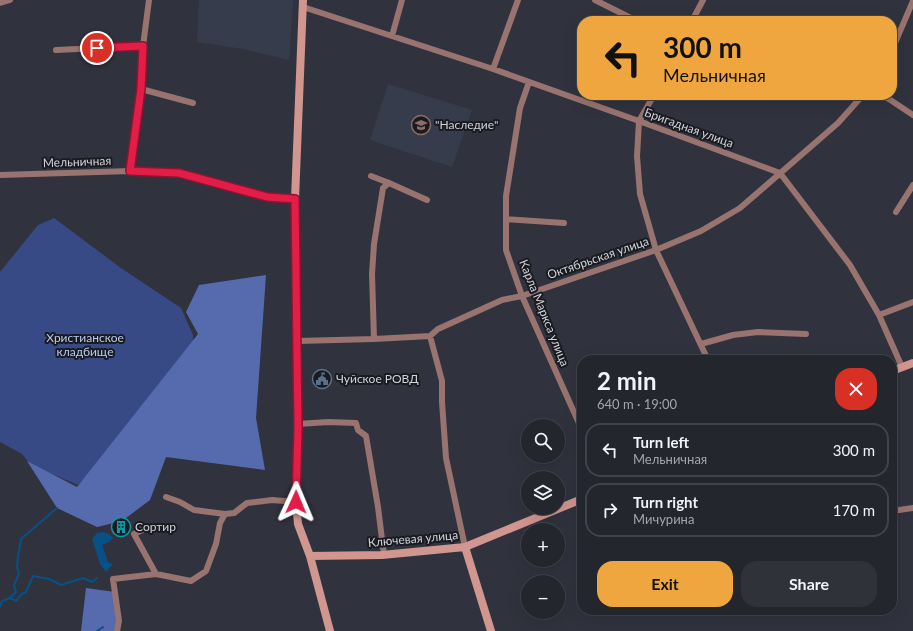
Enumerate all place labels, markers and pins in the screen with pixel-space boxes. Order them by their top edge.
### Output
pin [80,31,114,65]
school or university icon: "Наследие" [410,114,432,136]
place label: "Наследие" [435,117,498,132]
public building icon: Чуйское РОВД [311,368,333,390]
place label: Чуйское РОВД [336,371,419,386]
building icon: Сортир [110,516,132,538]
place label: Сортир [135,519,176,534]

